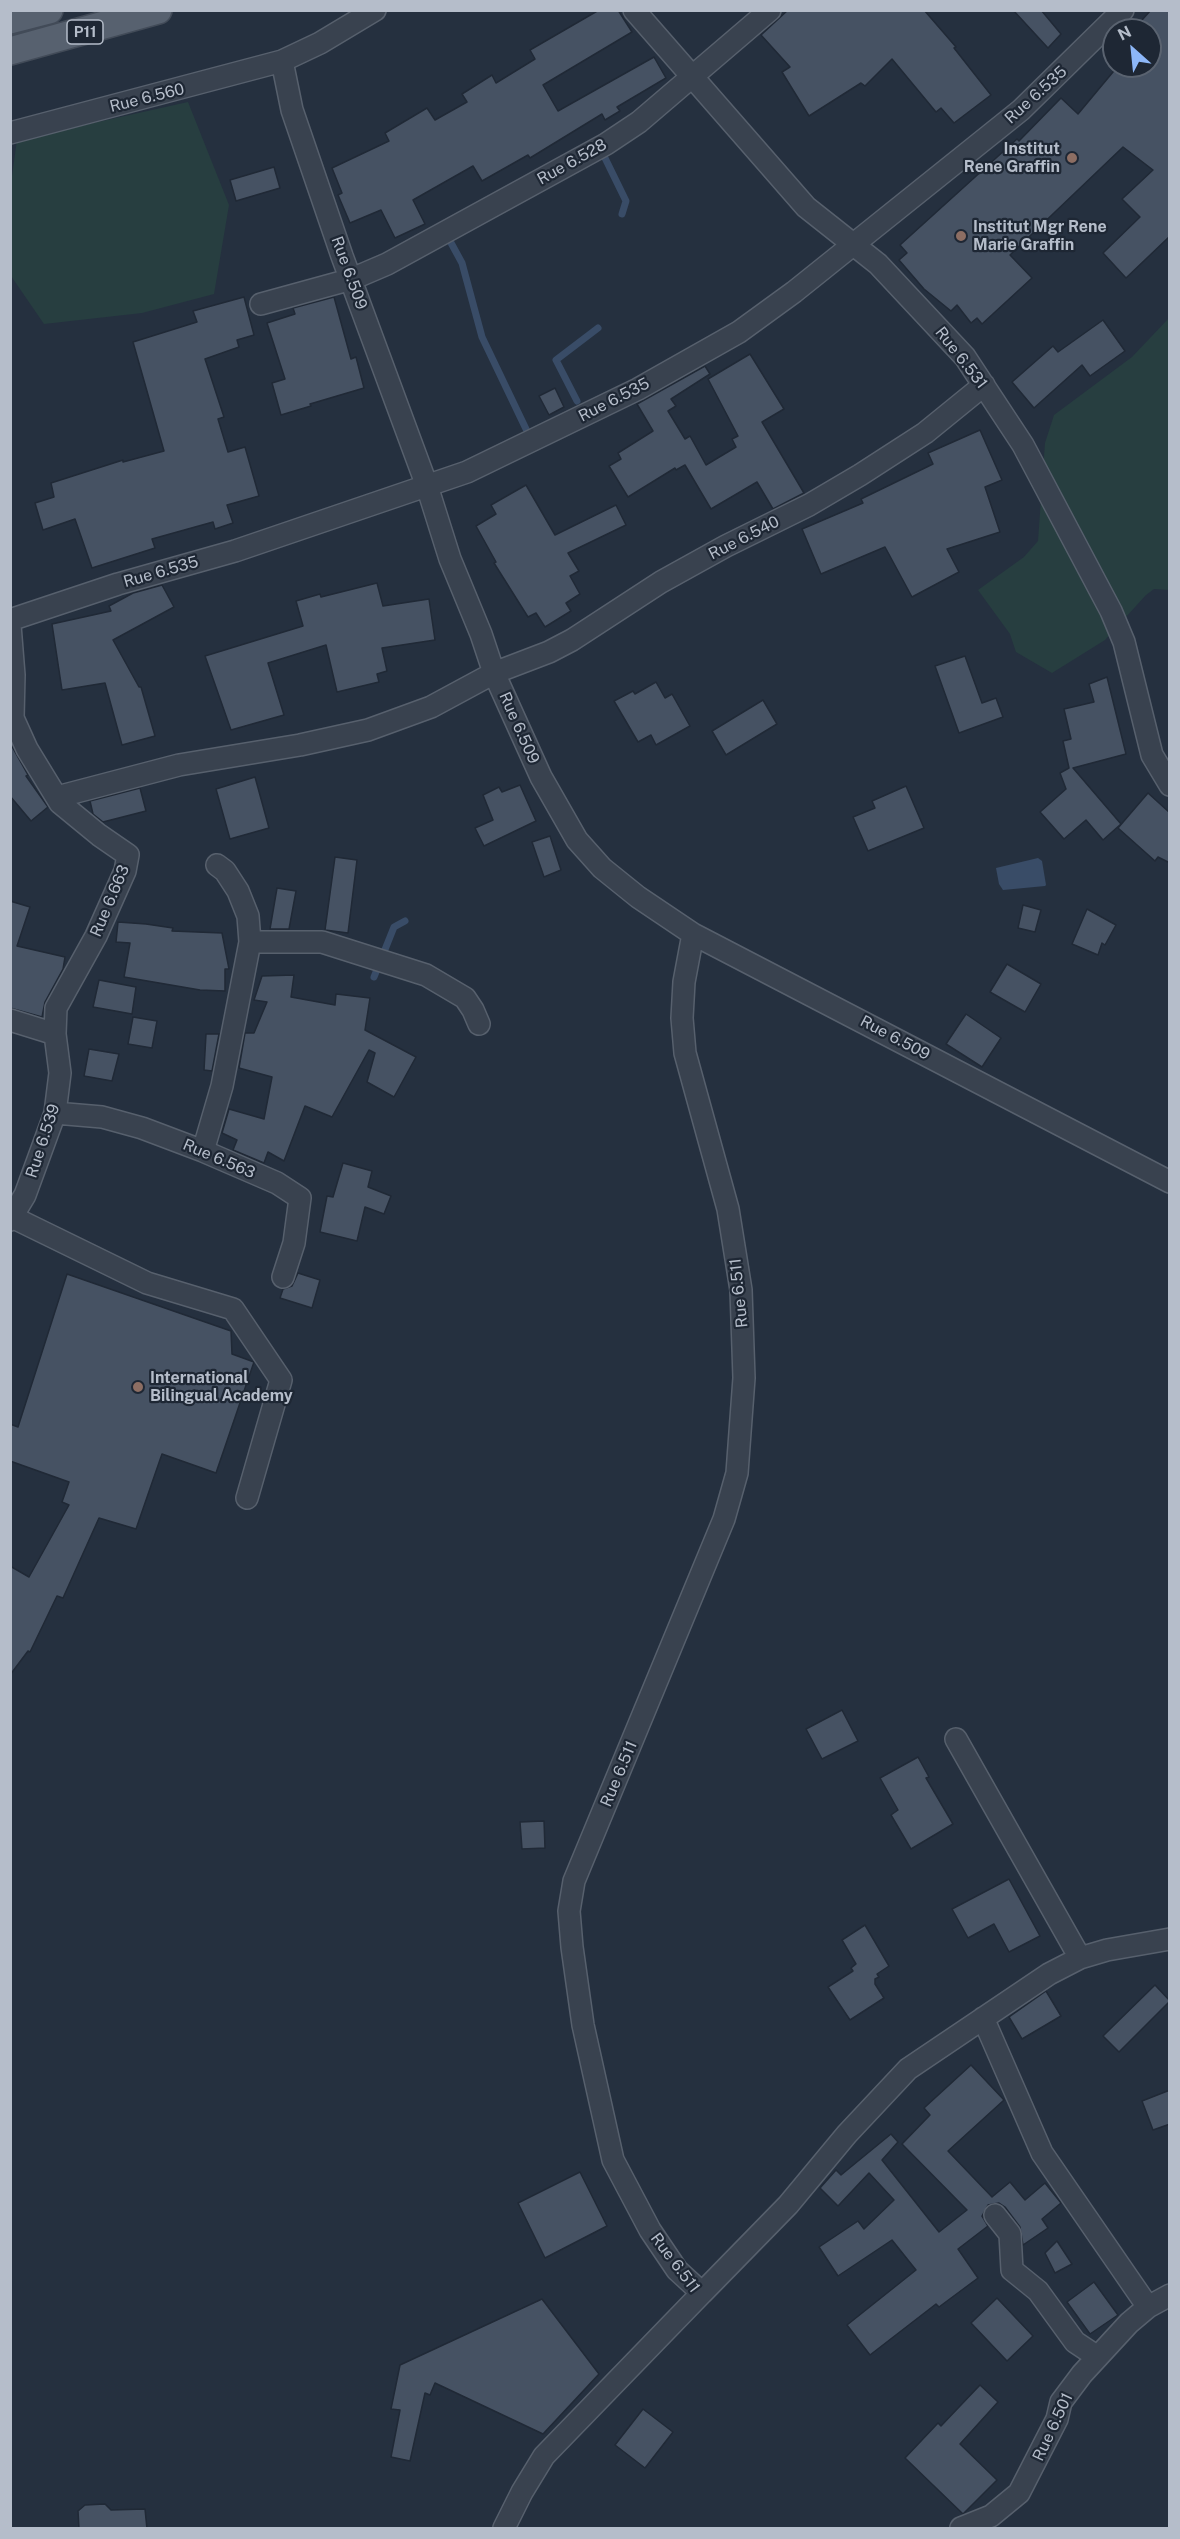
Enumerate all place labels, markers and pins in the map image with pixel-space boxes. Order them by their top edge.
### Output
place label: Institut Rene Graffin [964,139,1060,177]
marker: Institut Rene Graffin [1065,151,1079,165]
place label: Institut Mgr Rene Marie Graffin [973,217,1107,255]
marker: Institut Mgr Rene Marie Graffin [954,229,968,243]
place label: International Bilingual Academy [150,1368,293,1406]
marker: International Bilingual Academy [131,1380,145,1394]

